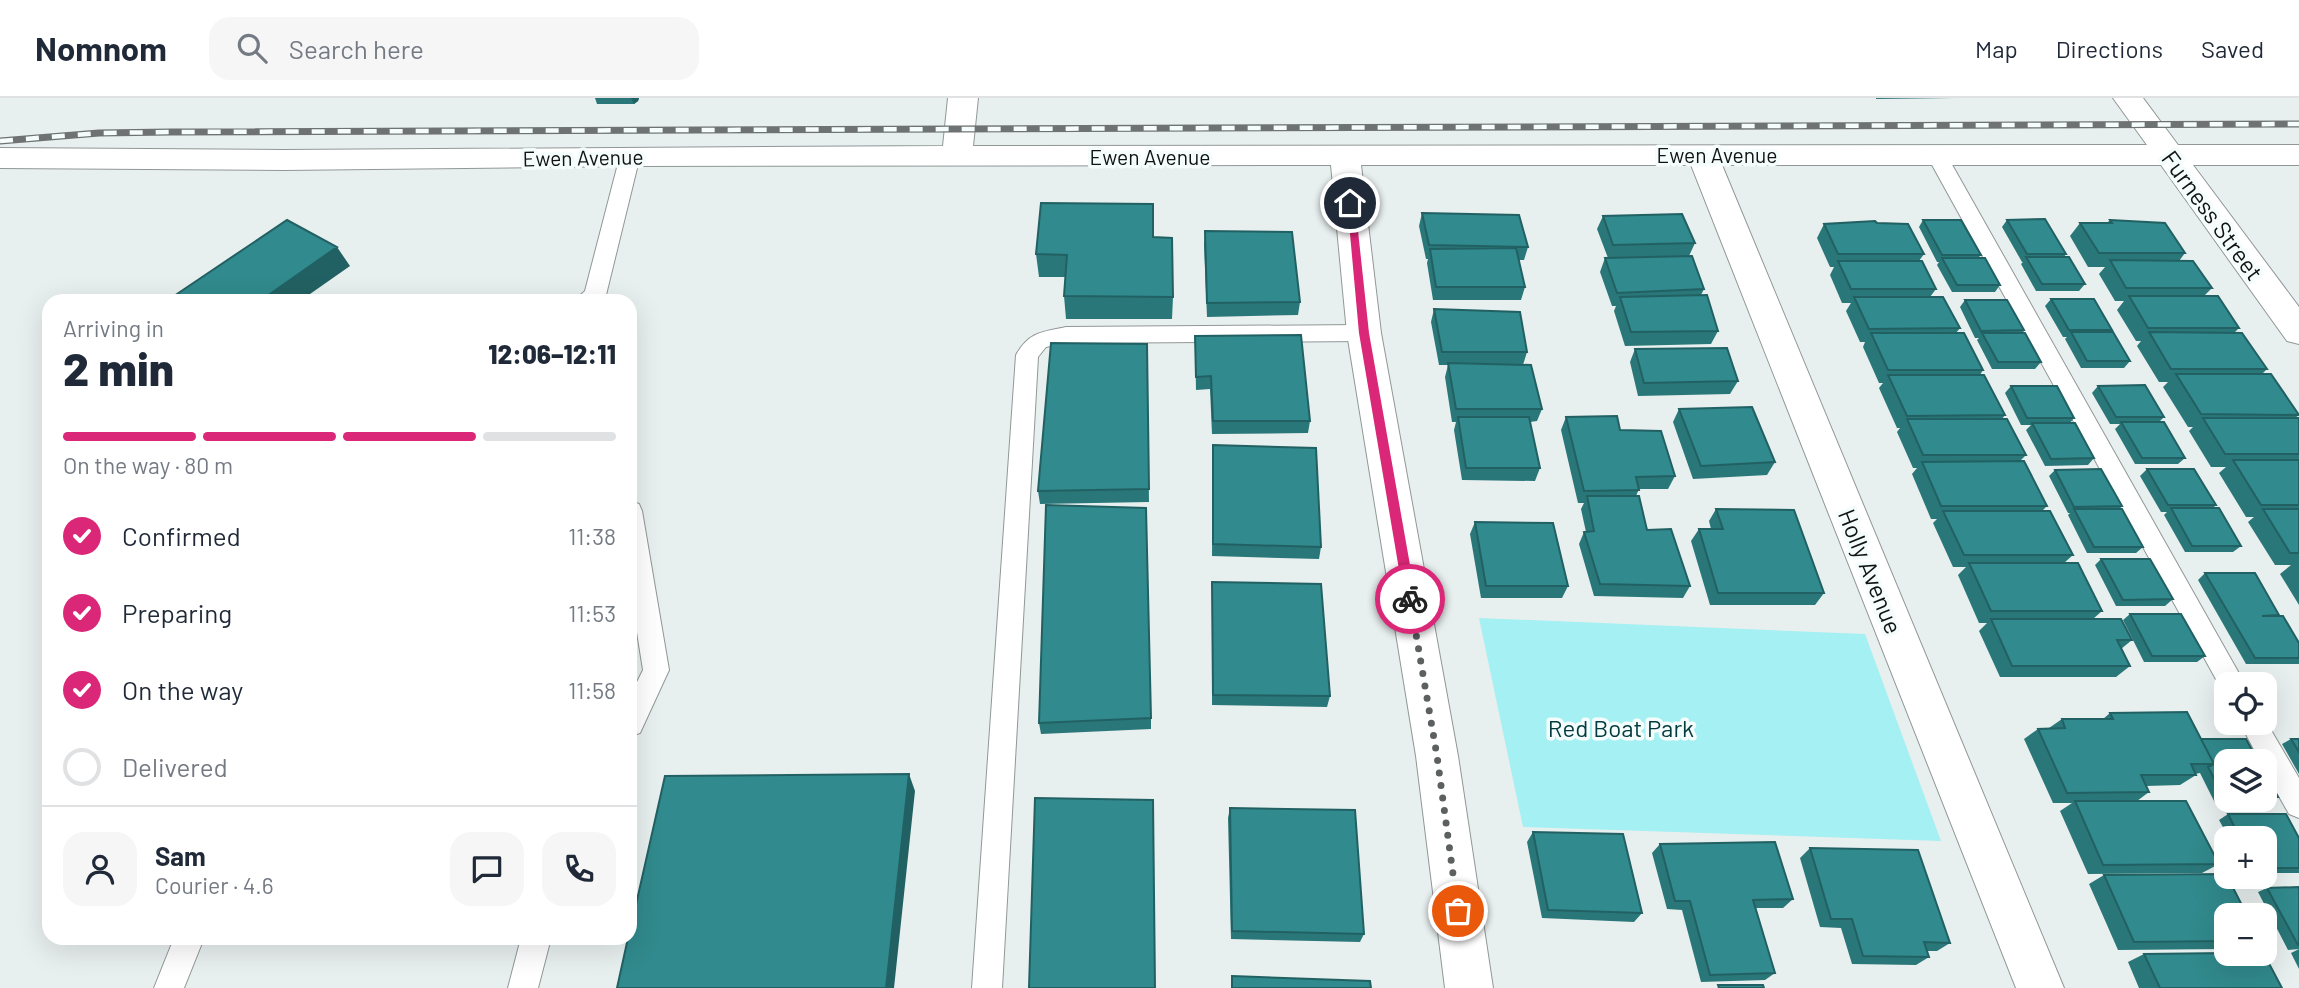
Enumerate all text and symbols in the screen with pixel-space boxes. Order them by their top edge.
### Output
search box [209,17,699,80]
text: Nomnom [35,28,167,68]
icon: search [233,29,271,67]
text: Search here [289,33,424,64]
text: Map [1975,34,2018,63]
text: Directions [2056,34,2163,63]
text: Saved [2201,34,2264,63]
street label: Ewen Avenue [1657,142,1777,167]
street label: Ewen Avenue [522,143,644,171]
street label: Ewen Avenue [1090,144,1210,169]
street label: Furness Street [2156,144,2270,286]
pin [1320,173,1380,233]
icon: home [1331,184,1369,222]
text: Arriving in [63,314,164,342]
text: 12:06–12:11 [488,338,616,369]
text: 2 min [63,340,174,395]
text: On the way · 80 m [63,451,233,479]
street label: Holly Avenue [1833,504,1909,638]
icon: check [63,517,101,555]
text: Confirmed [122,520,241,551]
text: 11:38 [568,522,616,550]
courier [1375,564,1445,634]
icon: bike [1391,580,1429,618]
icon: check [63,594,101,632]
text: Preparing [122,597,232,628]
text: 11:53 [568,599,616,627]
icon: check [63,671,101,709]
map controls [2214,672,2277,966]
button: locate [2214,672,2277,735]
text: On the way [122,674,243,705]
text: 11:58 [568,676,616,704]
park label: Red Boat Park [1548,713,1694,742]
button: layers [2214,749,2277,812]
text: Delivered [122,751,228,782]
button: + [2214,826,2277,889]
button: person [63,832,137,906]
button: chat [450,832,524,906]
button: phone [542,832,616,906]
text: Sam [155,840,206,871]
text: Courier · 4.6 [155,871,274,899]
pin [1428,881,1488,941]
icon: bag [1439,892,1477,930]
button: − [2214,903,2277,966]

